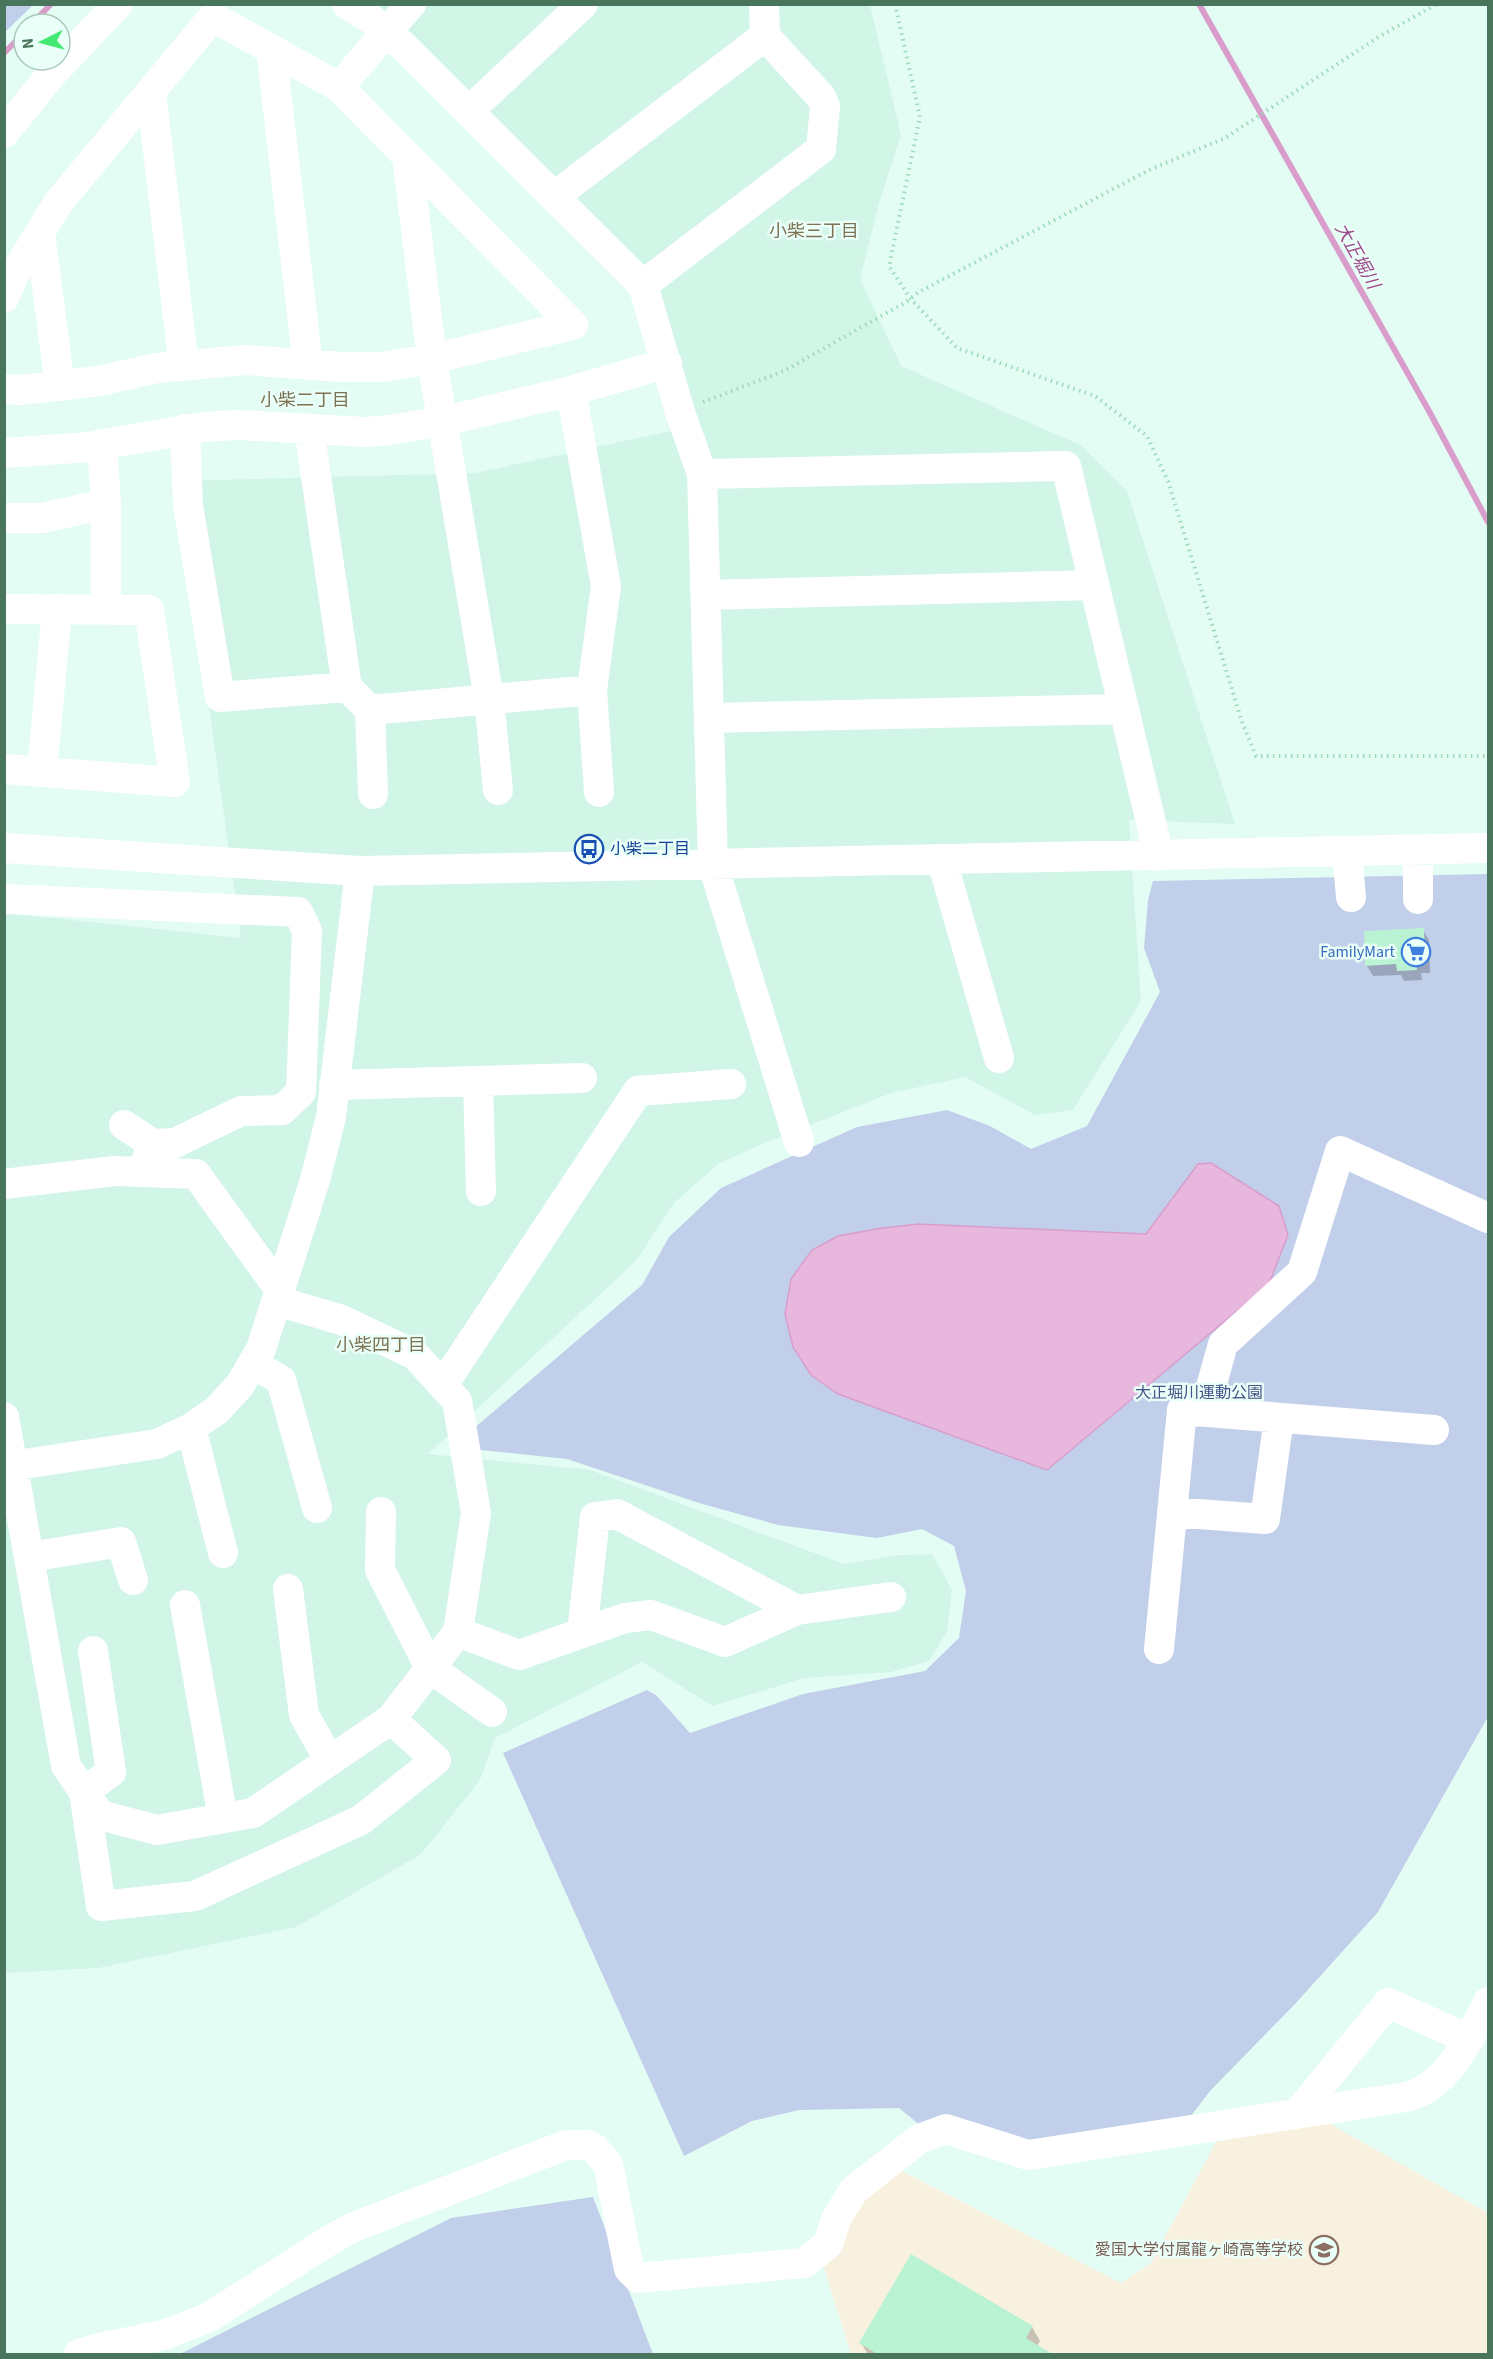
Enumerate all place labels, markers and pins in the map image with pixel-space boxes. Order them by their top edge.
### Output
bus stop icon: 小柴二丁目 [573,833,605,865]
place label: 小柴二丁目 [610,838,690,860]
supermarket icon: FamilyMart [1400,936,1432,968]
place label: FamilyMart [1320,941,1396,963]
school or university icon: 愛国大学付属龍ヶ崎高等学校 [1308,2234,1340,2266]
place label: 愛国大学付属龍ヶ崎高等学校 [1095,2239,1303,2261]

